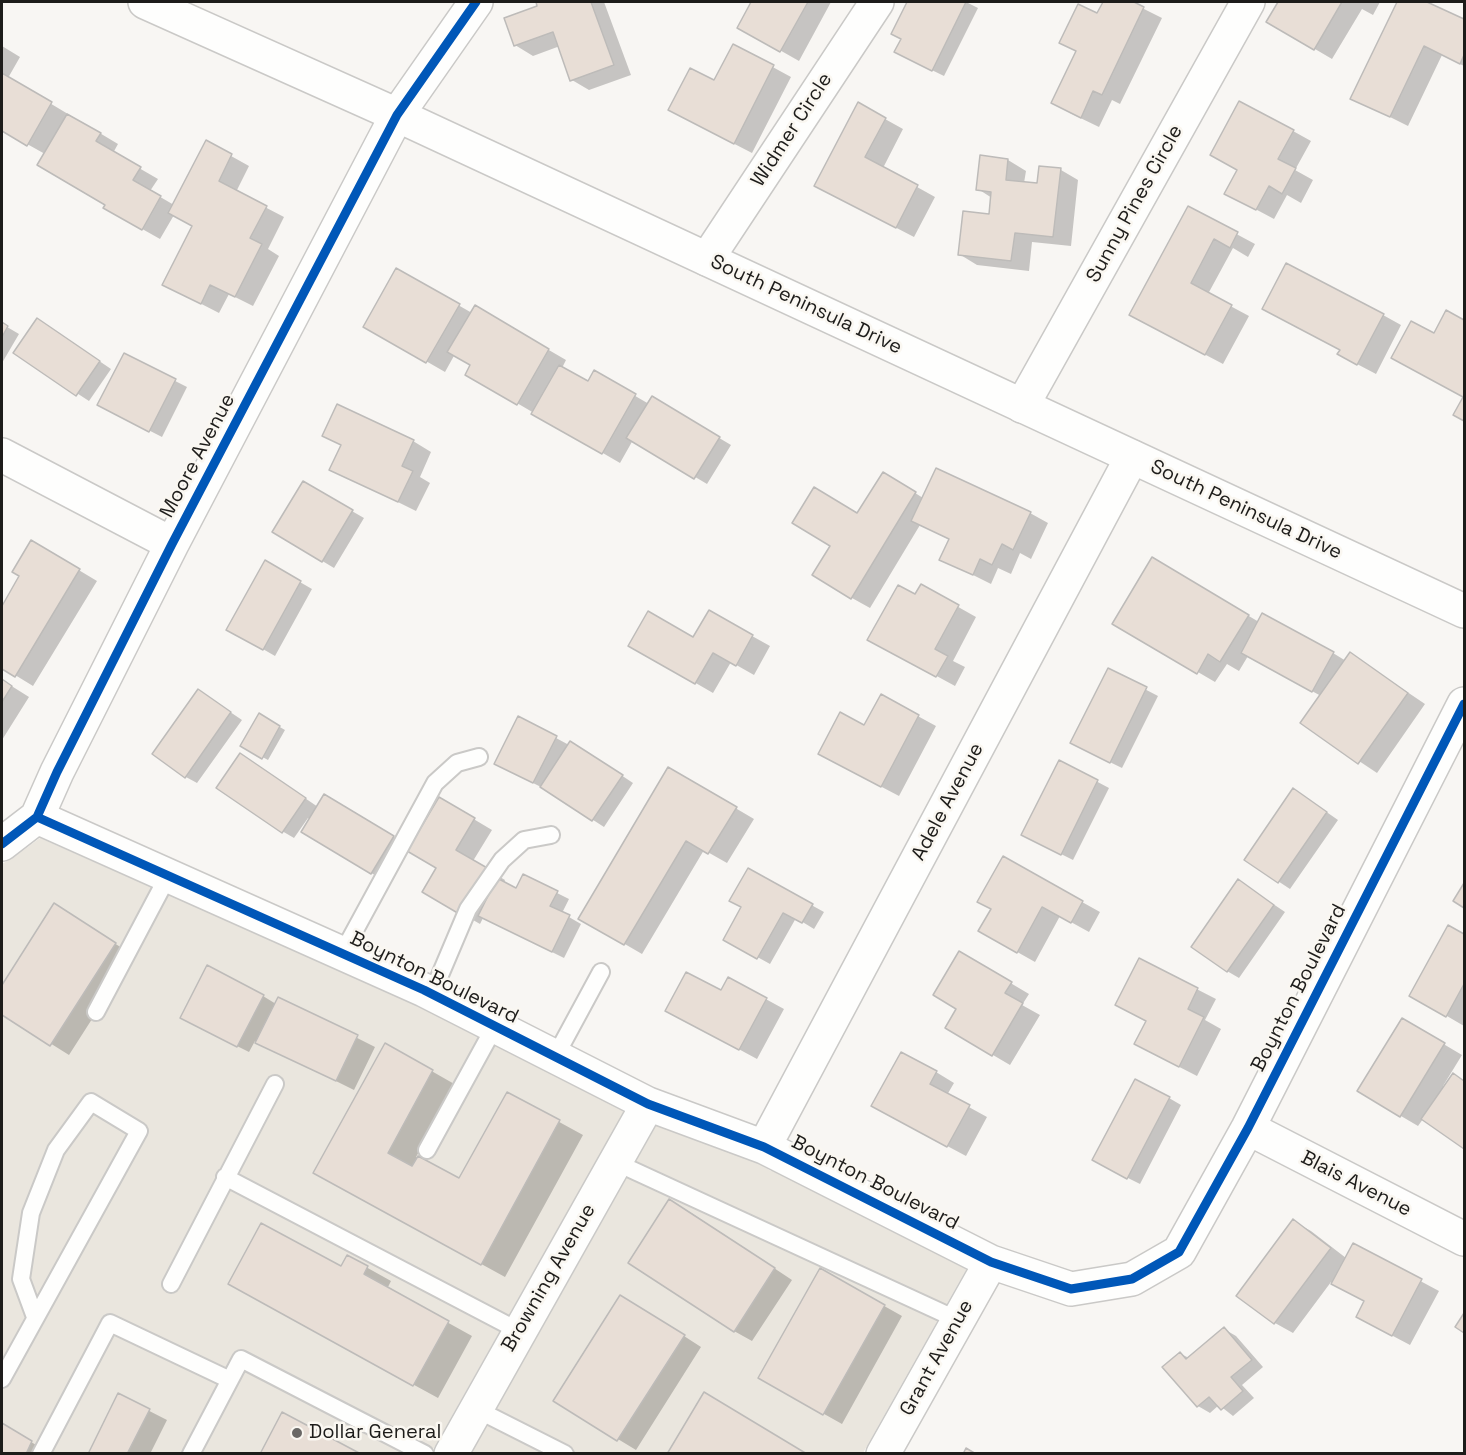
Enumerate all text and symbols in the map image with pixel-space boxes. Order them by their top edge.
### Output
street label: Widmer Circle [746,69,838,191]
street label: Sunny Pines Circle [1082,121,1188,287]
street label: South Peninsula Drive [706,250,906,360]
street label: Moore Avenue [155,390,241,522]
street label: South Peninsula Drive [1146,455,1346,565]
street label: Adele Avenue [907,739,989,865]
street label: Boynton Boulevard [1246,900,1352,1076]
street label: Boynton Boulevard [346,927,522,1029]
street label: Boynton Boulevard [787,1130,963,1236]
street label: Blais Avenue [1297,1146,1415,1222]
street label: Browning Avenue [497,1200,601,1356]
street label: Grant Avenue [895,1296,979,1420]
place label: Dollar General [309,1421,441,1445]
marker: Dollar General [290,1426,304,1440]

